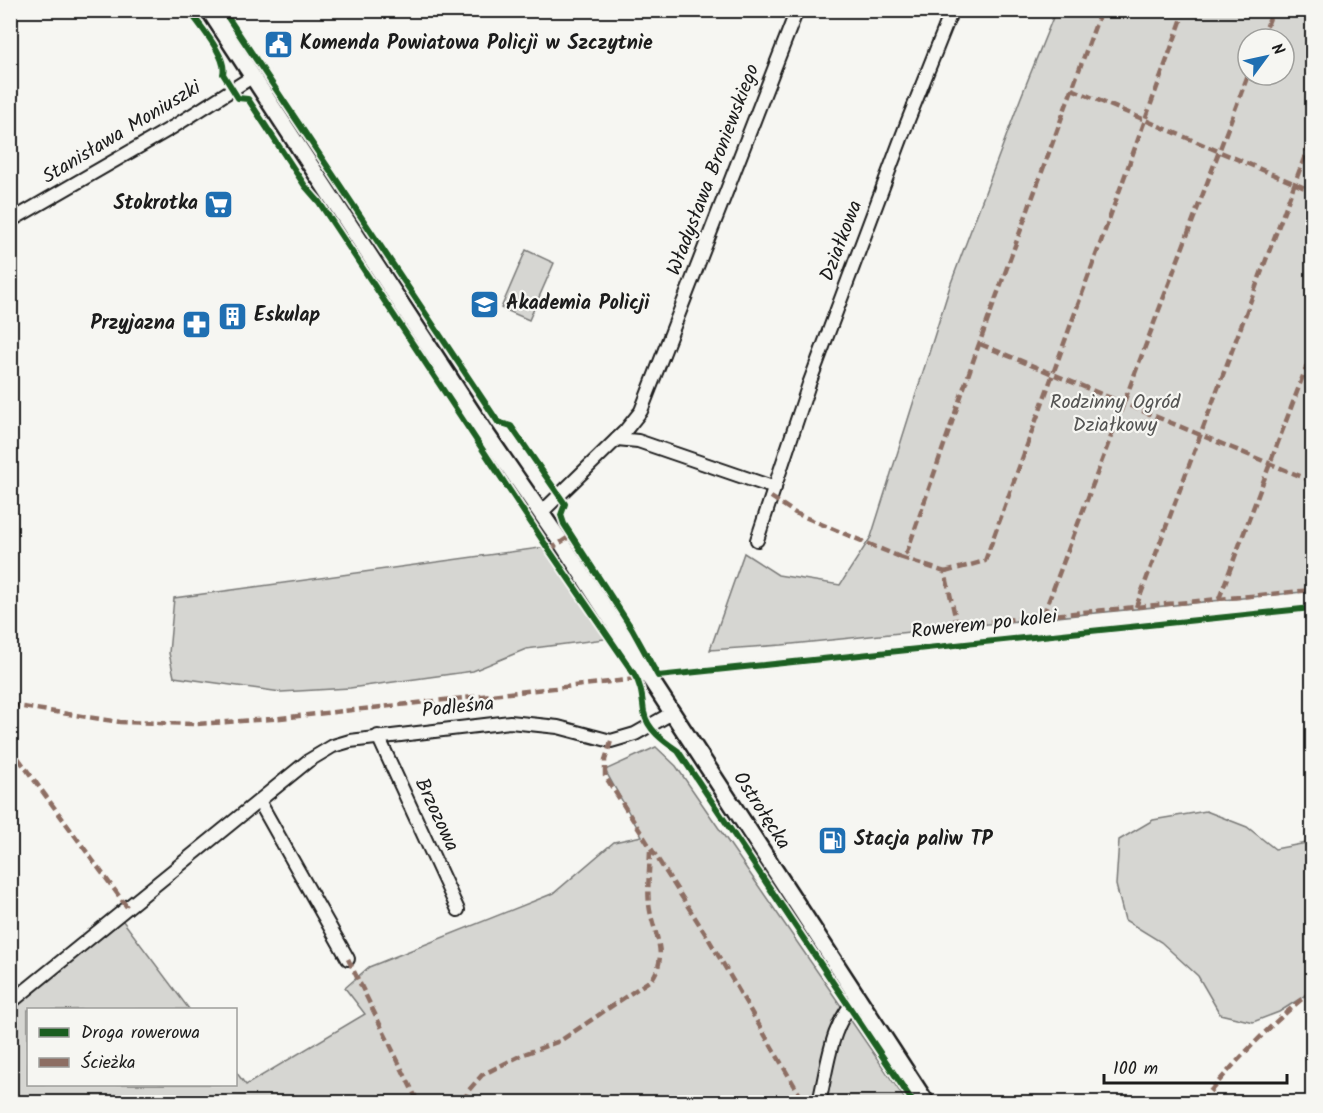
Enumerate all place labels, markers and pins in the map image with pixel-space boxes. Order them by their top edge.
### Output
public building icon: Komenda Powiatowa Policji w Szczytnie [263,28,295,60]
place label: Komenda Powiatowa Policji w Szczytnie [300,28,653,60]
place label: Stokrotka [114,188,198,220]
supermarket icon: Stokrotka [203,188,235,220]
school or university icon: Akademia Policji [469,288,501,320]
place label: Akademia Policji [506,288,650,320]
building icon: Eskulap [217,300,249,332]
place label: Eskulap [254,300,320,332]
place label: Przyjazna [91,308,175,340]
pharmacy icon: Przyjazna [180,308,212,340]
fuel station icon: Stacja paliw TP [817,824,849,856]
place label: Stacja paliw TP [854,824,993,856]

